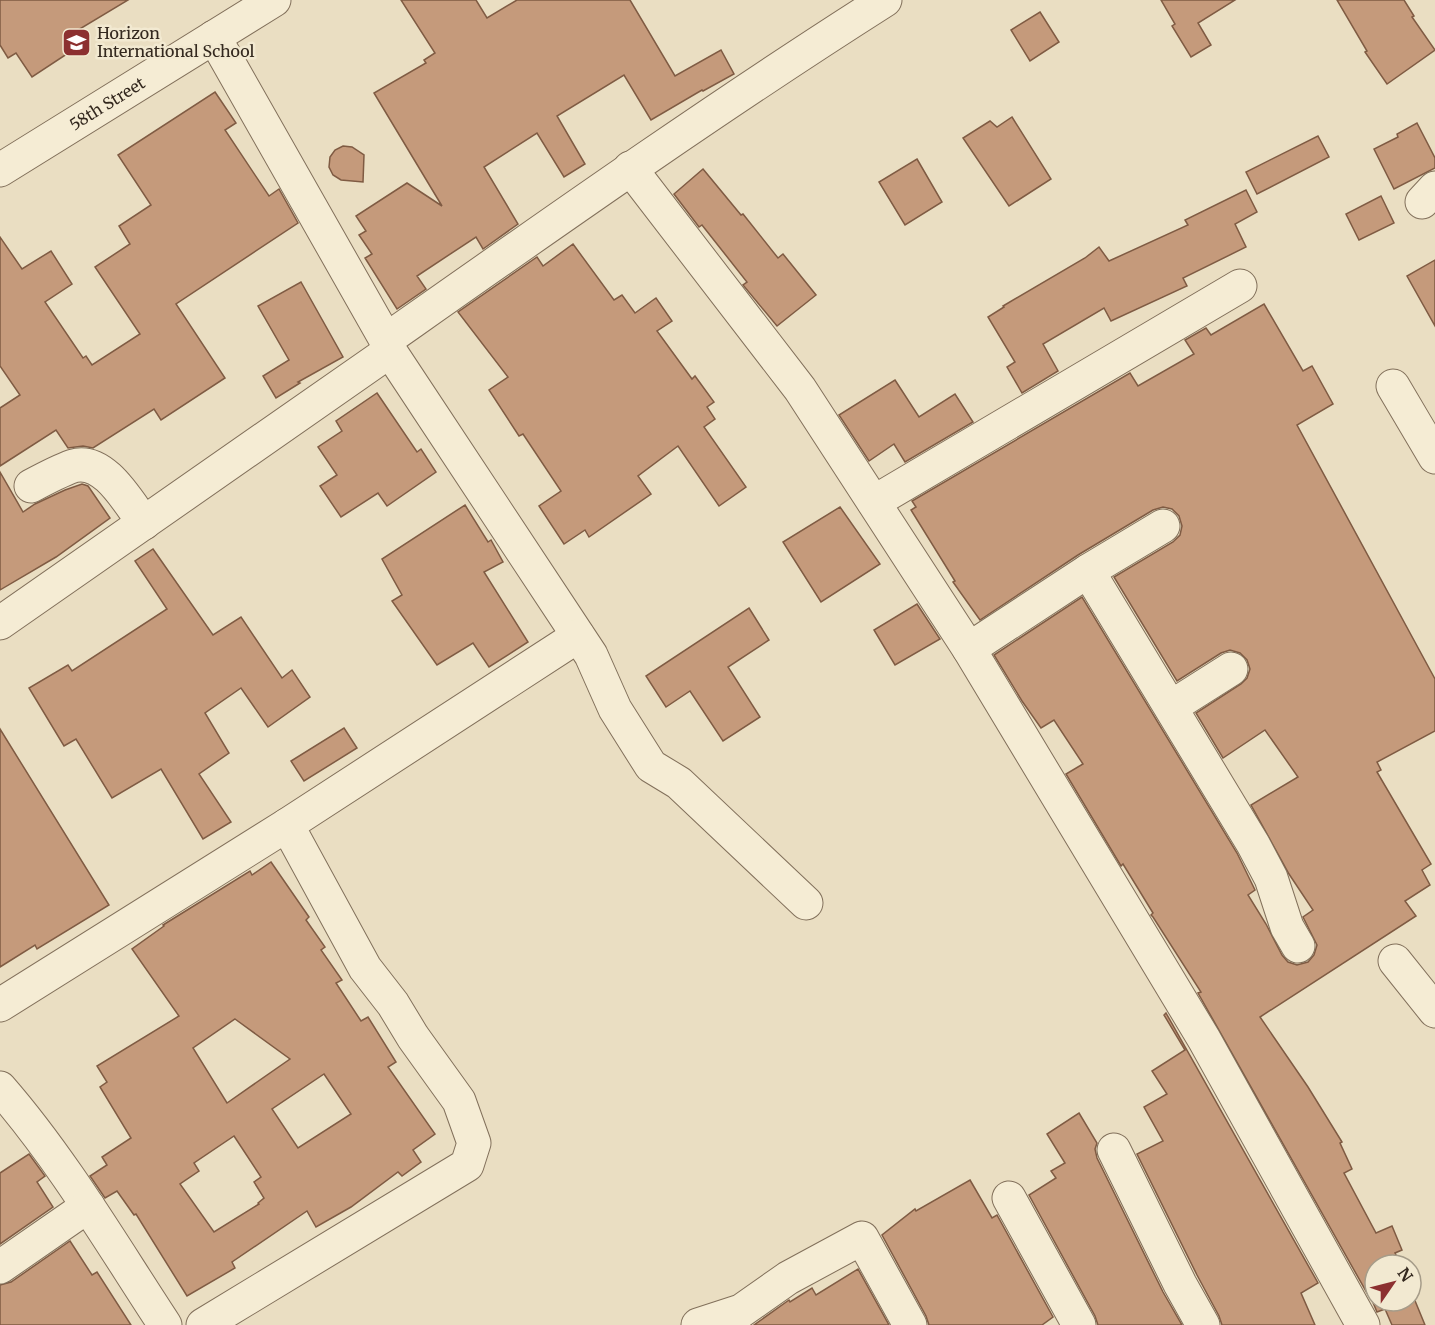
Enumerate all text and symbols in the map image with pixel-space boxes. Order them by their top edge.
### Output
place label: Horizon International School [97,23,255,61]
school or university icon: Horizon International School [60,26,92,58]
street label: 58th Street [66,72,149,134]
north arrow [1363,1253,1423,1313]
text: N [1393,1263,1417,1286]

